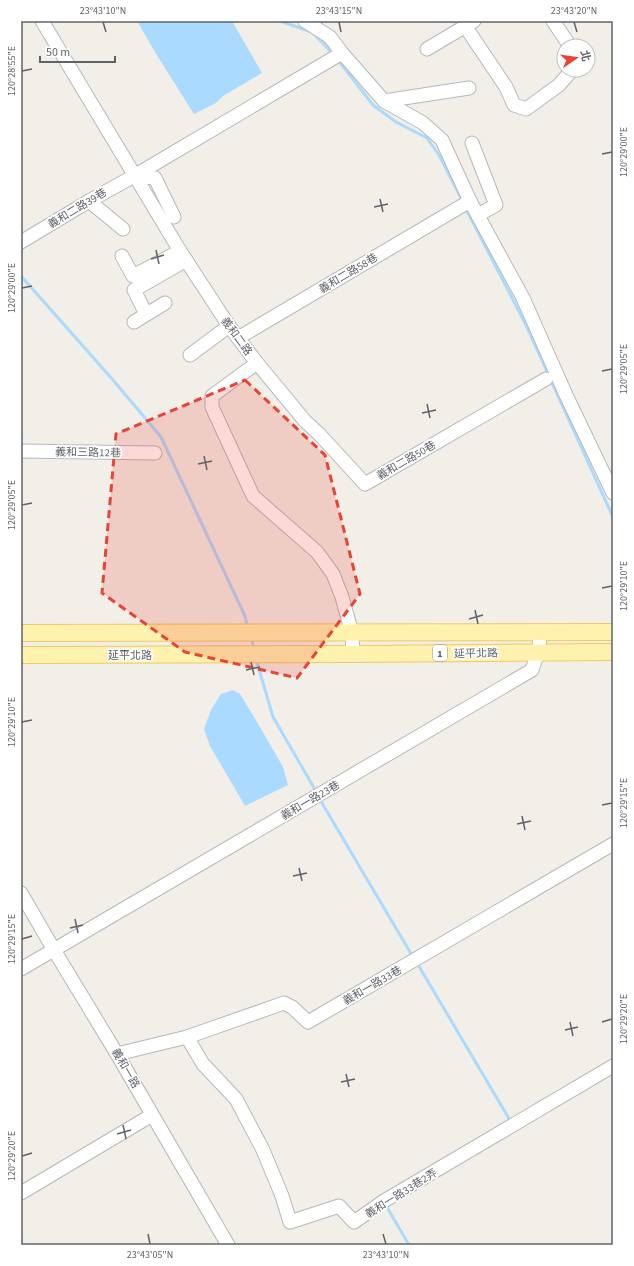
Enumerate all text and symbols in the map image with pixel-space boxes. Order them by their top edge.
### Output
text: 23°43'10"N [80,4,126,18]
text: 23°43'15"N [316,4,362,18]
text: 23°43'20"N [551,4,597,18]
scale bar [40,38,115,64]
north arrow [556,38,596,78]
text: 50 m [46,44,70,61]
text: 120°28'55"E [5,46,19,96]
text: 北 [577,49,594,63]
text: 120°29'00"E [617,127,631,177]
street label: 義和二路39巷 [45,185,109,232]
street label: 義和二路58巷 [316,250,380,297]
text: 120°29'00"E [5,263,19,313]
street label: 義和二路 [218,314,256,359]
text: 120°29'05"E [617,344,631,394]
street label: 義和二路50巷 [374,437,439,483]
street label: 義和三路12巷 [55,444,121,461]
text: 120°29'05"E [5,480,19,530]
text: 120°29'10"E [617,561,631,611]
road number: 1 [433,645,447,661]
street label: 延平北路 [454,646,498,661]
street label: 延平北路 [108,648,152,663]
text: 120°29'10"E [5,697,19,747]
street label: 義和一路23巷 [278,777,343,823]
text: 120°29'15"E [617,778,631,828]
text: 120°29'15"E [5,914,19,964]
street label: 義和一路33巷 [340,962,405,1008]
text: 120°29'20"E [617,994,631,1044]
street label: 義和一路 [108,1045,143,1091]
text: 120°29'20"E [5,1131,19,1181]
street label: 義和一路33巷2弄 [362,1165,440,1222]
text: 23°43'05"N [127,1248,173,1262]
text: 23°43'10"N [363,1248,409,1262]

